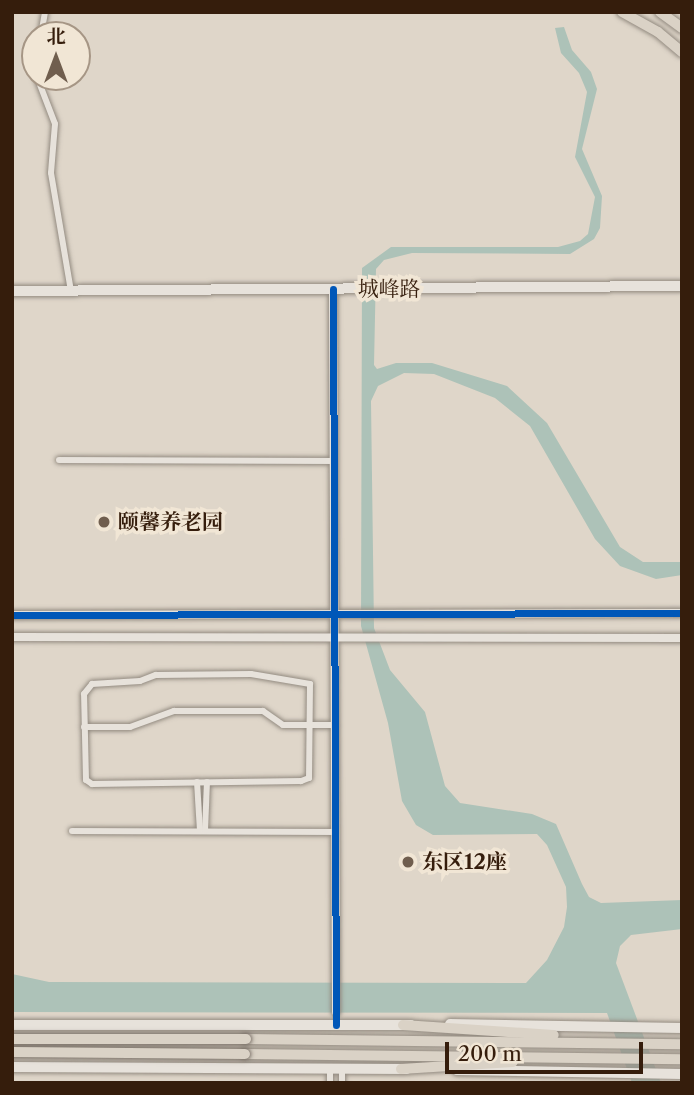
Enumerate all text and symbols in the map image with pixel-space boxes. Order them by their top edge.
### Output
north arrow [21,21,91,91]
text: 北 [46,25,66,48]
street label: 城峰路 [358,276,420,302]
place label: 颐馨养老园 [118,509,223,535]
marker: 颐馨养老园 [96,514,112,530]
place label: 东区12座 [422,849,507,875]
marker: 东区12座 [400,854,416,870]
scale bar [449,1028,647,1072]
text: 200 m [458,1041,522,1066]

